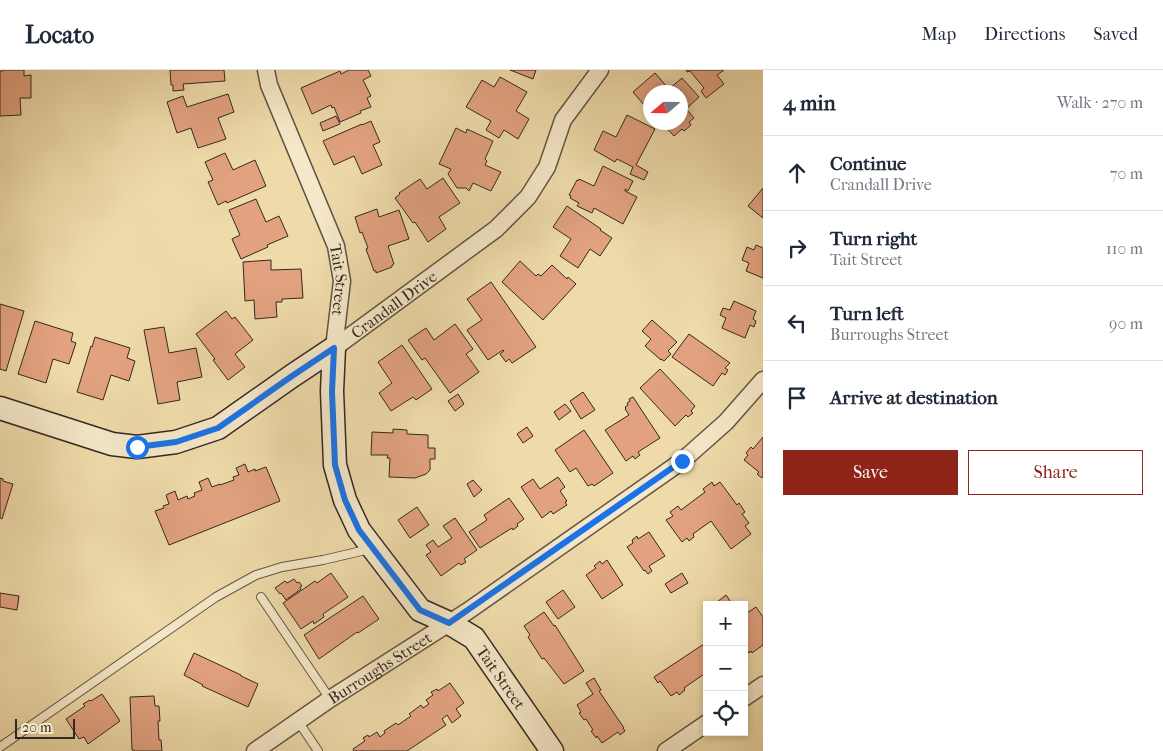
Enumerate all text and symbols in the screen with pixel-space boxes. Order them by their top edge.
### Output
text: Locato [25,21,94,49]
text: Map [922,24,956,45]
text: Directions [984,24,1065,45]
text: Saved [1093,24,1138,45]
north arrow [643,85,688,130]
text: 4 min [783,91,836,115]
text: Walk · 270 m [1057,93,1143,112]
text: Continue [830,153,906,175]
icon: ahead [783,159,811,187]
text: 70 m [1110,164,1143,183]
text: Crandall Drive [830,175,932,194]
text: Turn right [830,228,917,250]
icon: right [783,234,811,262]
text: 110 m [1106,239,1143,258]
street label: Tait Street [326,242,352,317]
text: Tait Street [830,250,903,269]
street label: Crandall Drive [347,266,440,342]
text: Turn left [830,303,904,325]
icon: left [783,309,811,337]
text: 90 m [1109,314,1143,333]
text: Burroughs Street [830,325,949,344]
icon: arrive [783,384,811,412]
text: Arrive at destination [830,387,998,409]
route start [126,436,149,459]
route end [671,450,694,473]
button: Save [783,450,958,495]
button: Share [968,450,1143,495]
map controls [703,601,748,736]
button: + [703,601,748,646]
street label: Burroughs Street [324,627,435,707]
street label: Tait Street [473,642,530,713]
button: − [703,646,748,691]
button: locate [703,691,748,736]
scale bar [15,716,75,739]
text: 20 m [22,719,52,736]

